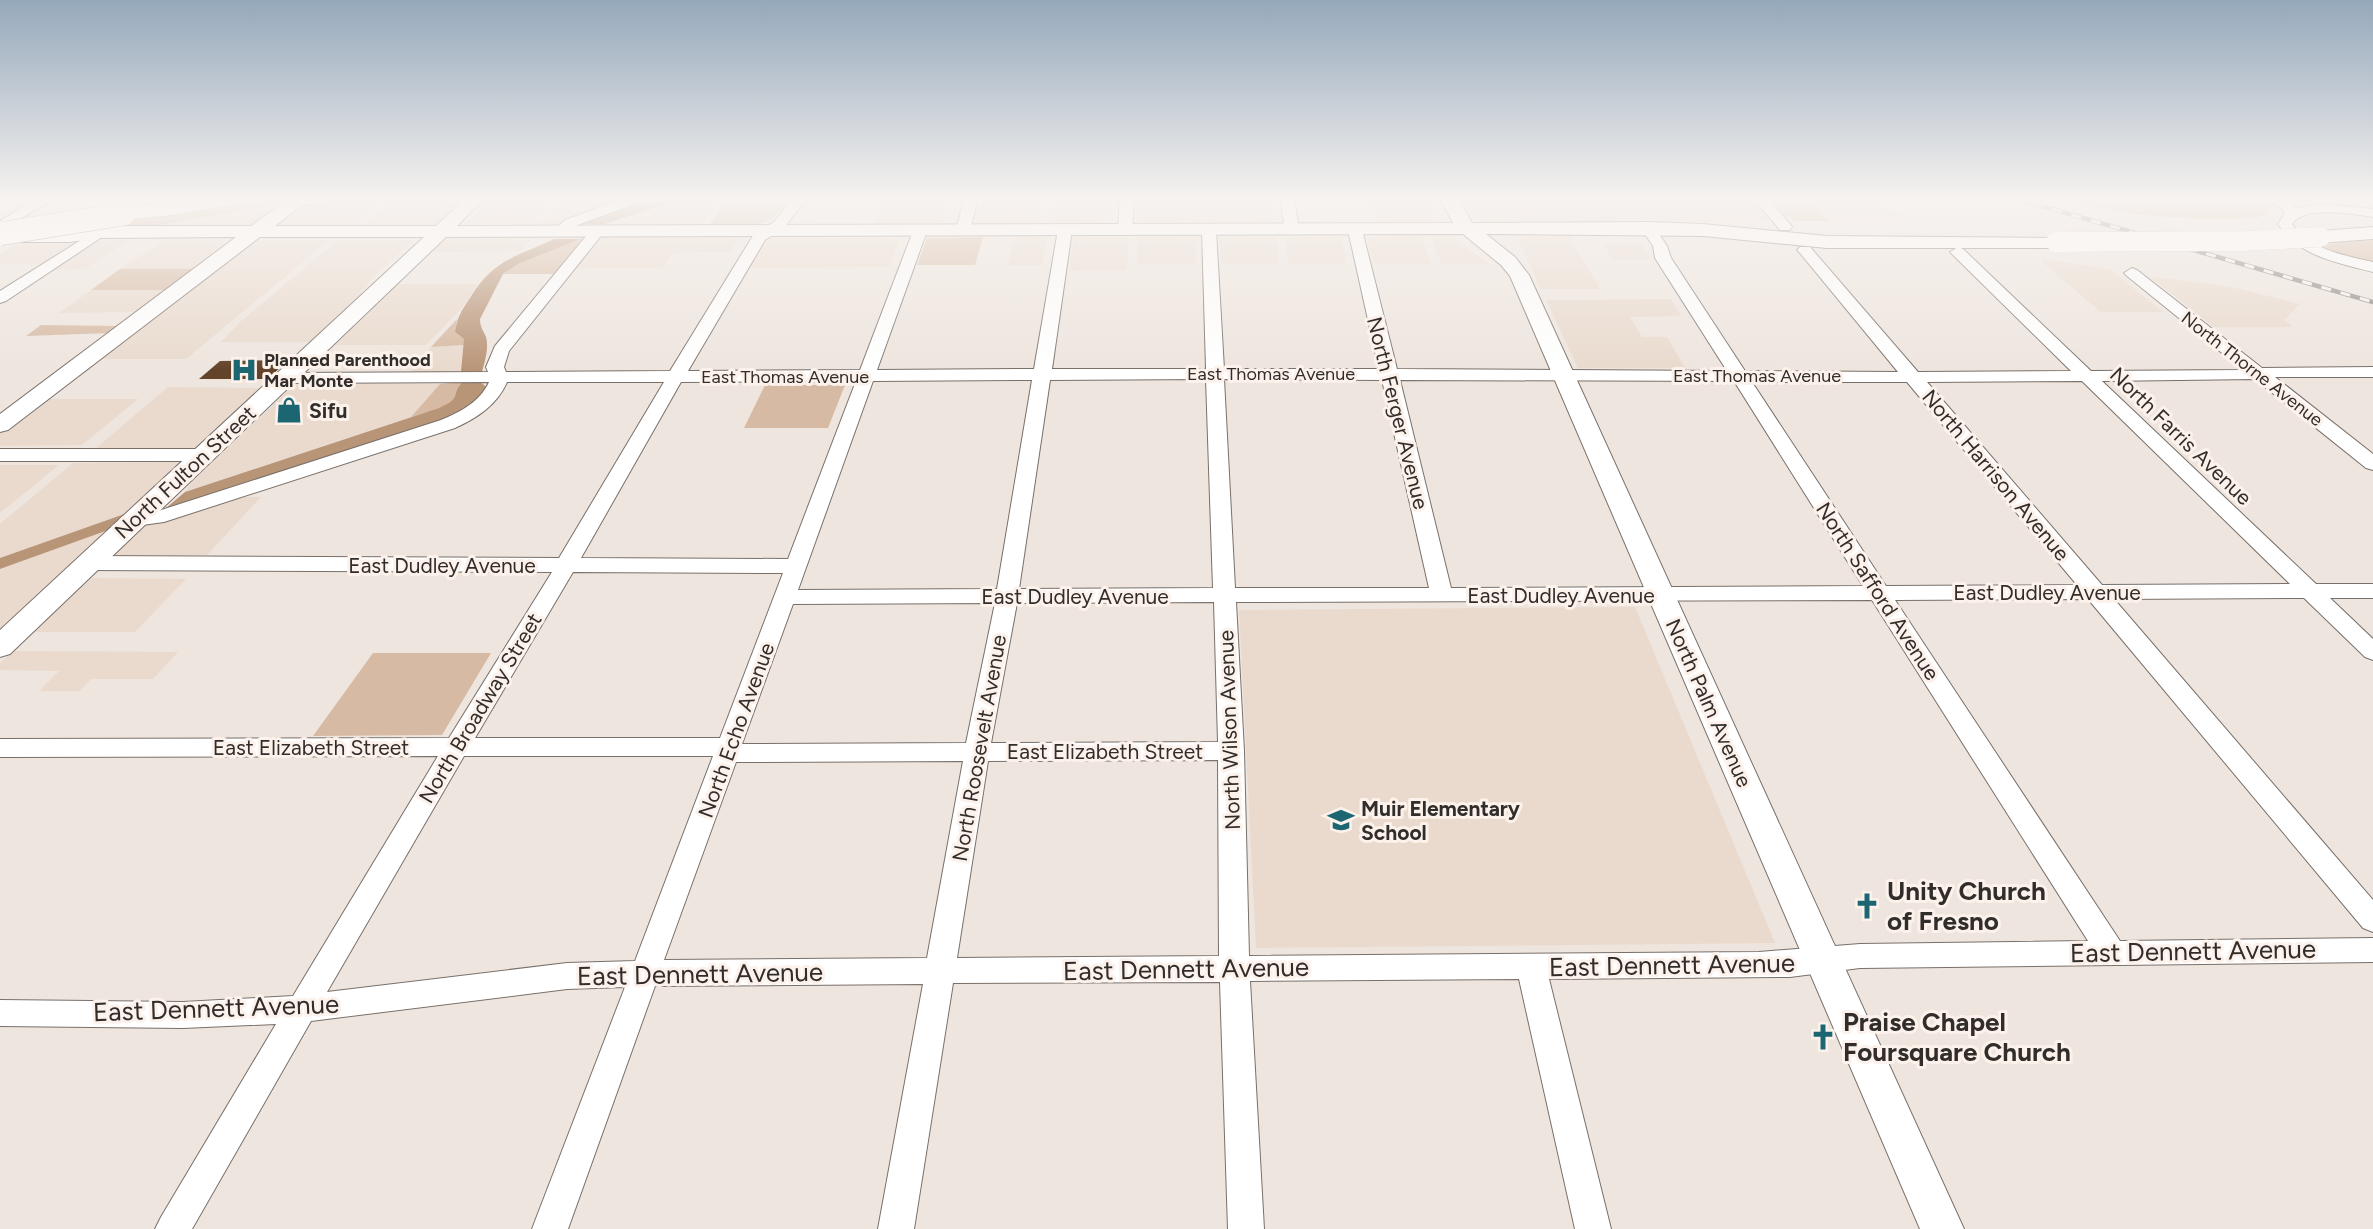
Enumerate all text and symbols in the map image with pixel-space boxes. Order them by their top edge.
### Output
street label: North Thorne Avenue [2177,307,2327,431]
street label: North Ferger Avenue [1362,314,1434,512]
place label: Planned Parenthood Mar Monte [264,349,431,392]
hospital icon: Planned Parenthood Mar Monte [229,355,259,385]
street label: North Farris Avenue [2105,362,2257,510]
street label: East Thomas Avenue [1187,363,1355,385]
street label: East Thomas Avenue [1673,365,1841,387]
street label: East Thomas Avenue [701,366,869,388]
street label: North Harrison Avenue [1917,384,2075,566]
shop icon: Sifu [274,395,304,425]
place label: Sifu [309,398,347,423]
street label: North Fulton Street [109,400,261,544]
street label: North Safford Avenue [1811,497,1945,685]
street label: East Dudley Avenue [348,553,536,578]
street label: East Dudley Avenue [1953,580,2141,605]
street label: East Dudley Avenue [1467,583,1655,608]
street label: East Dudley Avenue [981,584,1169,609]
street label: North Broadway Street [413,608,547,808]
street label: North Palm Avenue [1661,615,1757,791]
street label: North Wilson Avenue [1213,630,1245,830]
street label: North Roosevelt Avenue [947,633,1011,863]
street label: North Echo Avenue [693,639,779,821]
street label: East Elizabeth Street [213,735,409,760]
street label: East Elizabeth Street [1007,739,1203,764]
place label: Muir Elementary School [1361,796,1521,845]
school or university icon: Muir Elementary School [1326,805,1356,835]
place label: Unity Church of Fresno [1887,875,2046,937]
church icon: Unity Church of Fresno [1852,891,1882,921]
street label: East Dennett Avenue [2070,933,2316,969]
street label: East Dennett Avenue [1549,947,1795,983]
street label: East Dennett Avenue [1063,951,1309,987]
street label: East Dennett Avenue [577,956,823,992]
street label: East Dennett Avenue [92,988,340,1028]
place label: Praise Chapel Foursquare Church [1843,1006,2071,1068]
church icon: Praise Chapel Foursquare Church [1808,1022,1838,1052]

